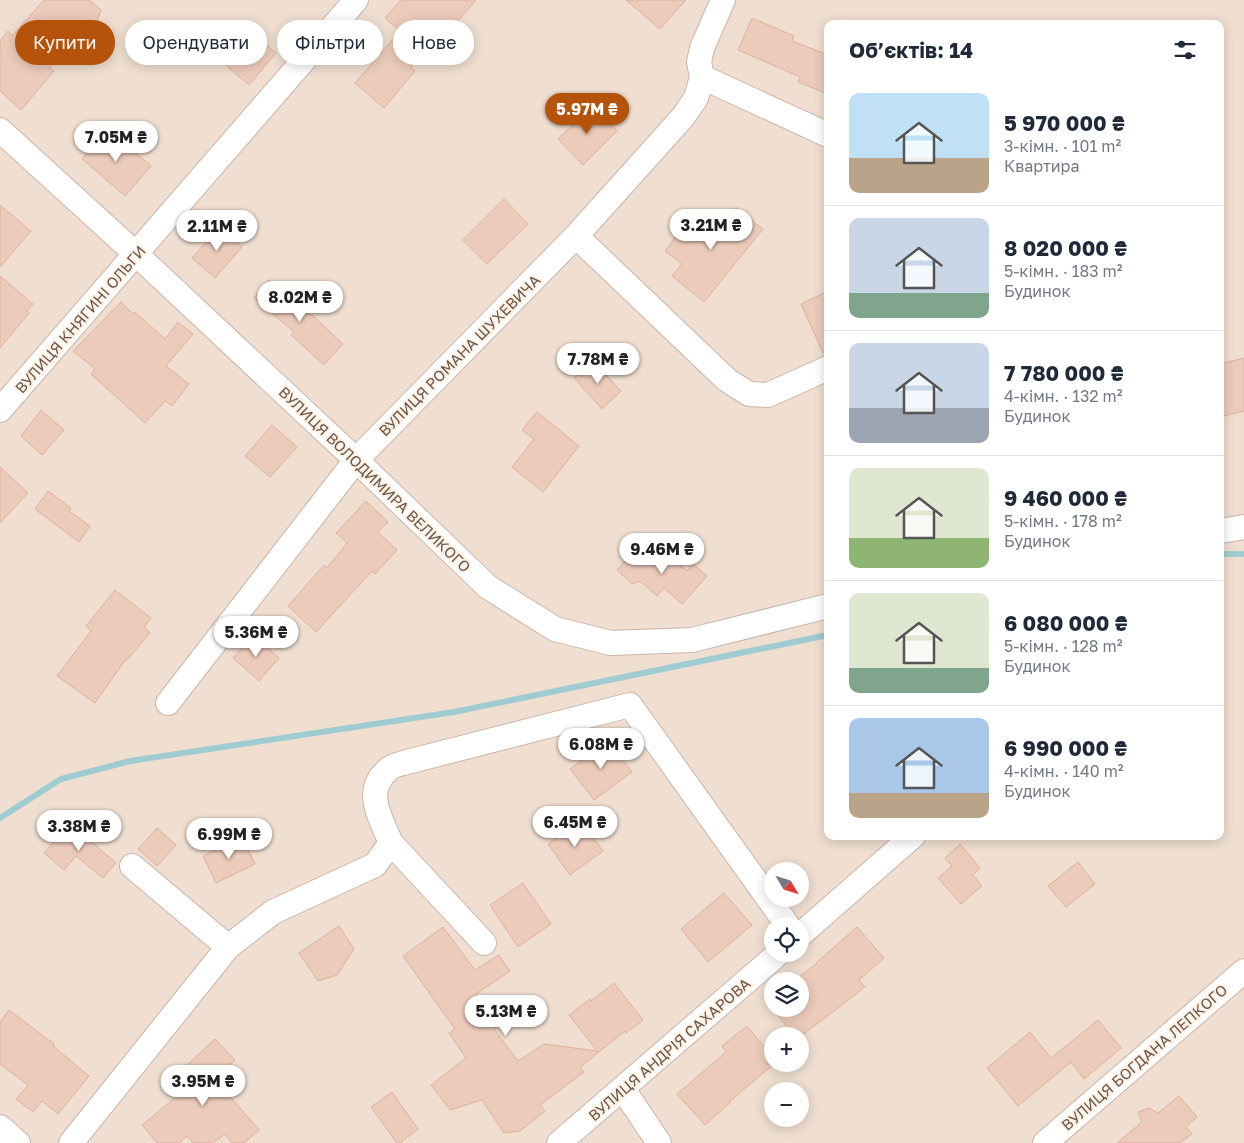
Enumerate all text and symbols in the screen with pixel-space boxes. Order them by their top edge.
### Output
chip: Купити [15,20,115,65]
chip: Орендувати [125,20,267,65]
chip: Фільтри [277,20,383,65]
chip: Нове [393,20,474,65]
icon: filters [1171,36,1199,64]
text: Об’єктів: 14 [849,37,973,63]
pin: 5.97M ₴ [541,92,633,135]
text: 5.97M ₴ [556,99,618,119]
text: 5 970 000 ₴ [1004,110,1125,136]
icon: home [889,113,949,173]
pin: 7.05M ₴ [70,120,162,163]
text: 7.05M ₴ [85,127,147,147]
text: 3-кімн. · 101 m² [1004,136,1121,156]
text: Квартира [1004,156,1079,176]
pin: 3.21M ₴ [665,208,757,251]
pin: 2.11M ₴ [171,210,263,252]
text: 3.21M ₴ [681,215,741,235]
text: 2.11M ₴ [187,216,247,236]
text: 8 020 000 ₴ [1004,235,1127,261]
icon: home [889,238,949,298]
street label: ВУЛИЦЯ КНЯГИНІ ОЛЬГИ [11,242,149,396]
text: 5-кімн. · 183 m² [1004,261,1123,281]
street label: ВУЛИЦЯ РОМАНА ШУХЕВИЧА [375,271,543,439]
pin: 8.02M ₴ [254,280,346,323]
text: Будинок [1004,281,1071,301]
text: 8.02M ₴ [268,287,332,307]
pin: 7.78M ₴ [552,342,644,385]
text: 7.78M ₴ [568,349,628,369]
text: 7 780 000 ₴ [1004,360,1124,386]
icon: home [889,363,949,423]
street label: ВУЛИЦЯ ВОЛОДИМИРА ВЕЛИКОГО [275,382,475,576]
text: 4-кімн. · 132 m² [1004,386,1123,406]
text: Будинок [1004,406,1071,426]
text: 9 460 000 ₴ [1004,485,1127,511]
icon: home [889,488,949,548]
text: 5-кімн. · 178 m² [1004,511,1122,531]
text: Будинок [1004,531,1071,551]
pin: 9.46M ₴ [616,532,708,575]
text: 9.46M ₴ [630,539,694,559]
text: 6 080 000 ₴ [1004,610,1128,636]
icon: home [889,613,949,673]
pin: 5.36M ₴ [210,616,302,658]
text: 5.36M ₴ [225,622,287,642]
text: 5-кімн. · 128 m² [1004,636,1122,656]
text: Будинок [1004,656,1071,676]
pin: 6.08M ₴ [555,728,647,770]
text: 6.08M ₴ [569,734,633,754]
text: 6 990 000 ₴ [1004,735,1127,761]
icon: home [889,738,949,798]
text: 4-кімн. · 140 m² [1004,761,1124,781]
text: Будинок [1004,781,1071,801]
pin: 6.45M ₴ [529,806,621,848]
pin: 3.38M ₴ [33,810,125,852]
text: 6.45M ₴ [543,812,607,832]
text: 3.38M ₴ [48,816,110,836]
pin: 6.99M ₴ [183,818,275,860]
text: 6.99M ₴ [197,824,261,844]
north arrow [764,862,809,908]
map controls [764,862,809,1127]
button: locate [764,917,809,962]
button: layers [764,972,809,1017]
street label: ВУЛИЦЯ АНДРІЯ САХАРОВА [584,974,754,1124]
street label: ВУЛИЦЯ БОГДАНА ЛЕПКОГО [1058,980,1230,1134]
pin: 5.13M ₴ [460,994,552,1037]
text: 5.13M ₴ [476,1001,536,1021]
button: + [764,1027,809,1072]
pin: 3.95M ₴ [157,1064,249,1107]
text: 3.95M ₴ [172,1071,234,1091]
button: − [764,1082,809,1127]

